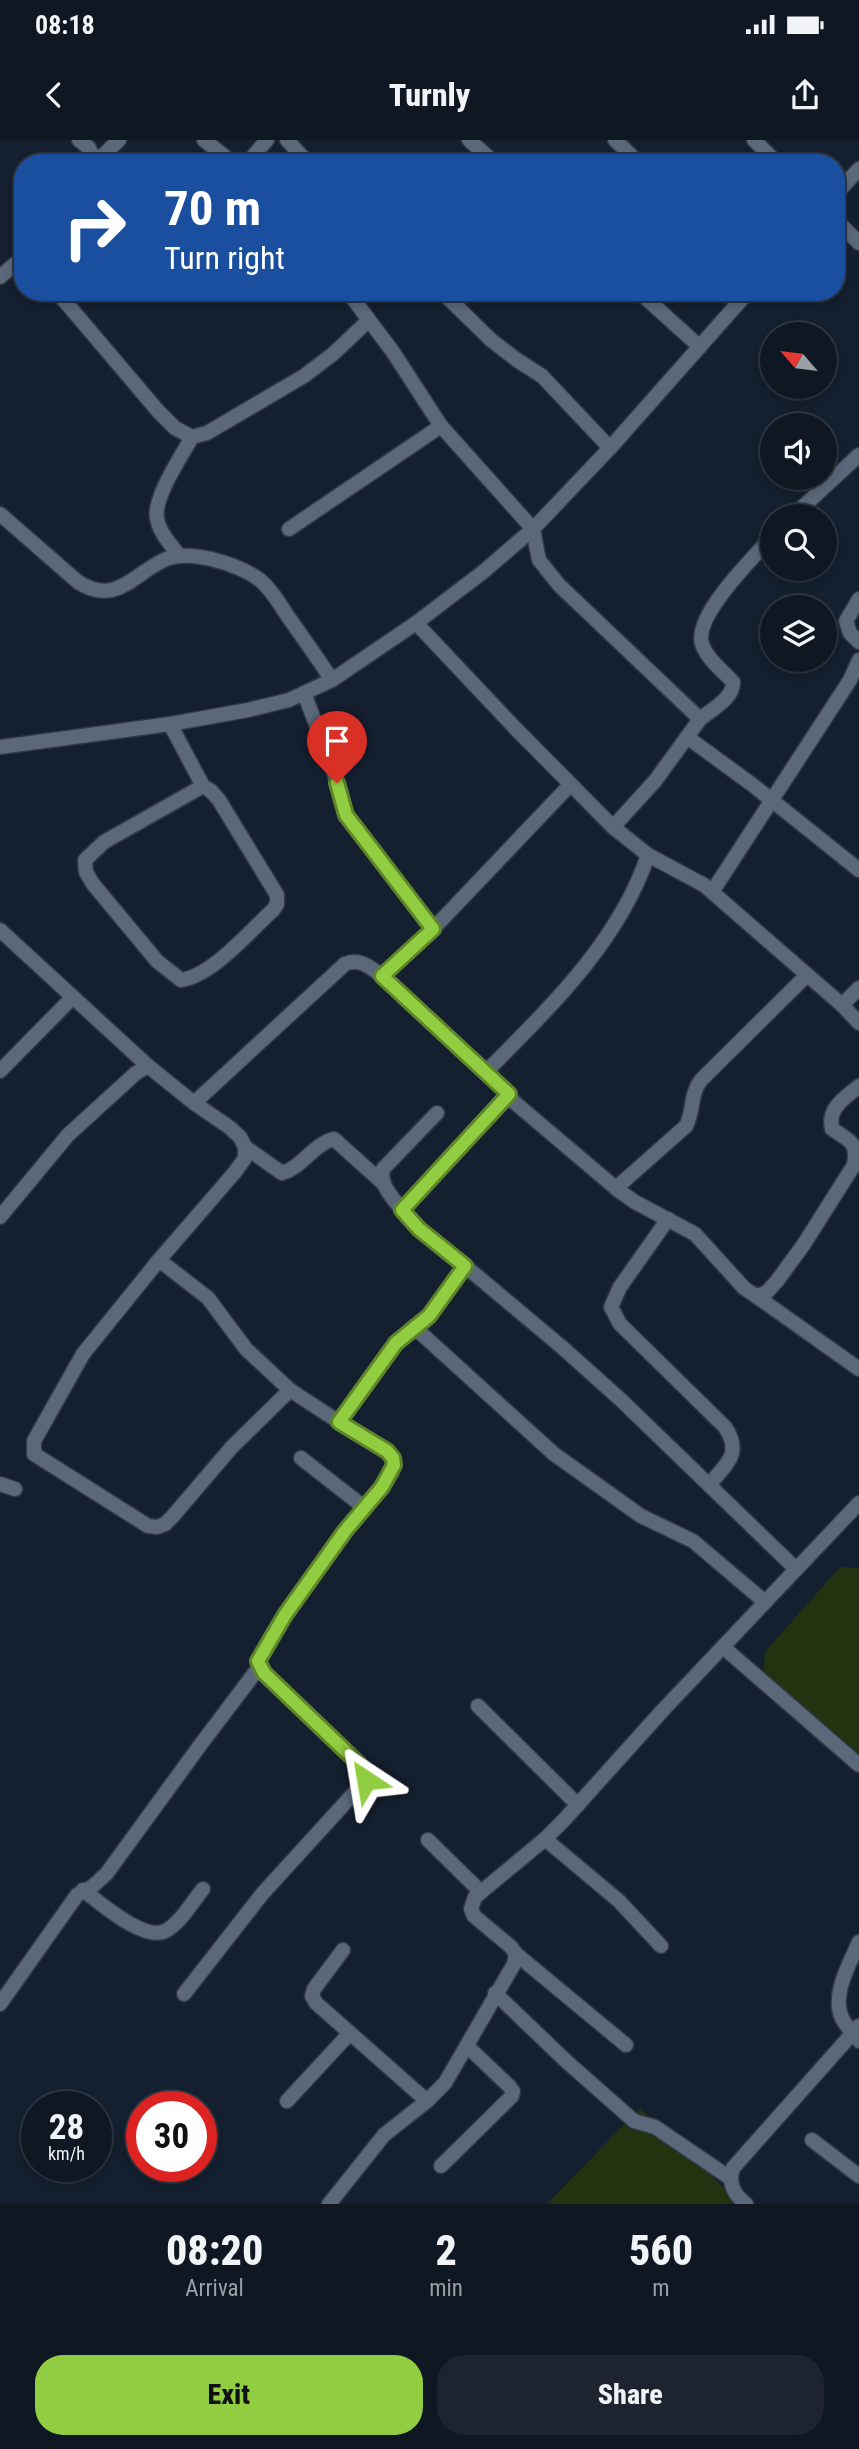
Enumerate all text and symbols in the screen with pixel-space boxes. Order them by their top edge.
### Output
text: 08:18 [35,10,95,40]
icon: back [35,76,73,114]
text: Turnly [389,76,470,114]
icon: share [786,76,824,114]
text: 70 m [164,180,261,237]
icon: right [49,182,140,273]
text: Turn right [164,239,285,277]
north arrow [760,322,836,399]
map controls [760,322,837,672]
button: sound [760,413,837,490]
button: search [760,504,837,581]
button: layers [760,595,837,672]
pin [307,711,367,783]
icon: arrive [318,722,356,760]
position arrow [329,1743,403,1817]
speed limit sign: 30 [126,2091,217,2182]
text: 28 [49,2107,84,2148]
text: km/h [48,2143,85,2164]
text: 08:20 [166,2226,263,2275]
text: 2 [435,2226,457,2275]
text: 560 [629,2226,693,2275]
text: Arrival [185,2275,244,2302]
text: min [429,2275,463,2302]
text: m [652,2275,670,2302]
button: Exit [35,2355,423,2435]
button: Share [437,2355,824,2435]

